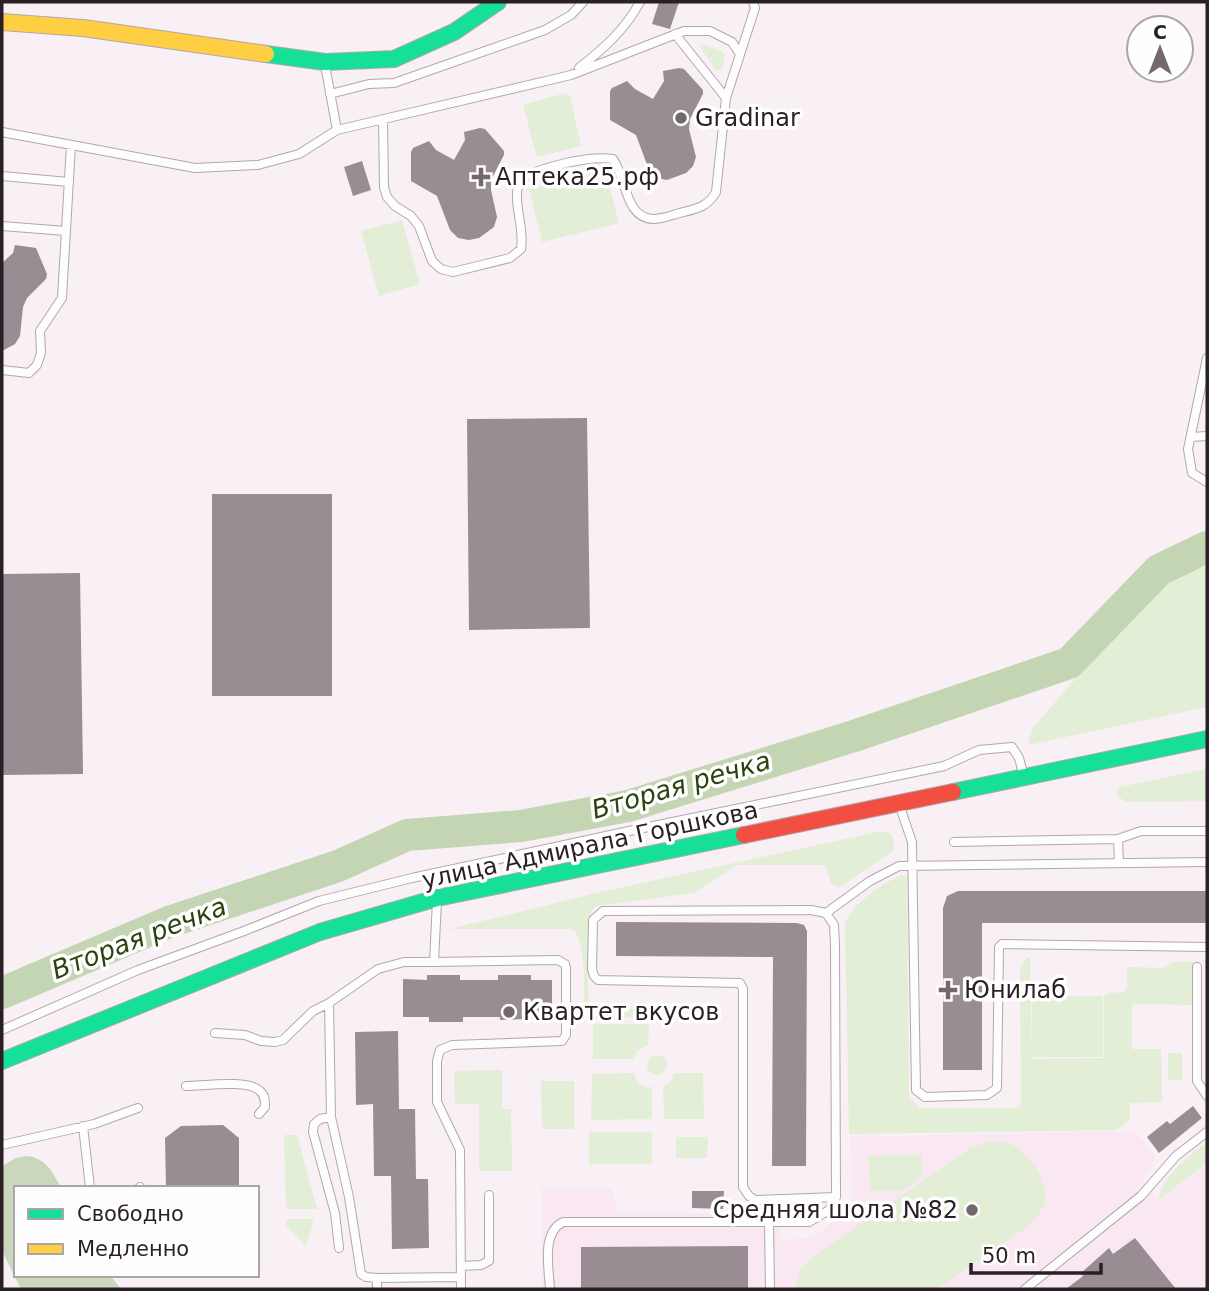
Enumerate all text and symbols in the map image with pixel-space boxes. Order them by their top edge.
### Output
north arrow [1125,14,1195,84]
text: С [1153,21,1167,43]
place label: Gradinar [695,104,800,132]
marker: Gradinar [673,110,689,126]
place label: Аптека25.рф [495,163,659,191]
marker: Аптека25.рф [473,169,489,185]
water label: Вторая речка [588,745,774,825]
street label: улица Адмирала Горшкова [419,796,761,894]
water label: Вторая речка [47,891,231,985]
place label: Юнилаб [964,976,1066,1004]
marker: Юнилаб [938,980,958,1000]
place label: Квартет вкусов [523,998,719,1026]
marker: Квартет вкусов [501,1004,517,1020]
legend [14,1186,259,1277]
place label: Средняя шола №82 [713,1196,958,1224]
text: Свободно [77,1202,184,1226]
marker: Средняя шола №82 [964,1202,980,1218]
scale bar [971,1232,1100,1276]
text: Медленно [77,1237,189,1261]
text: 50 m [982,1244,1036,1268]

